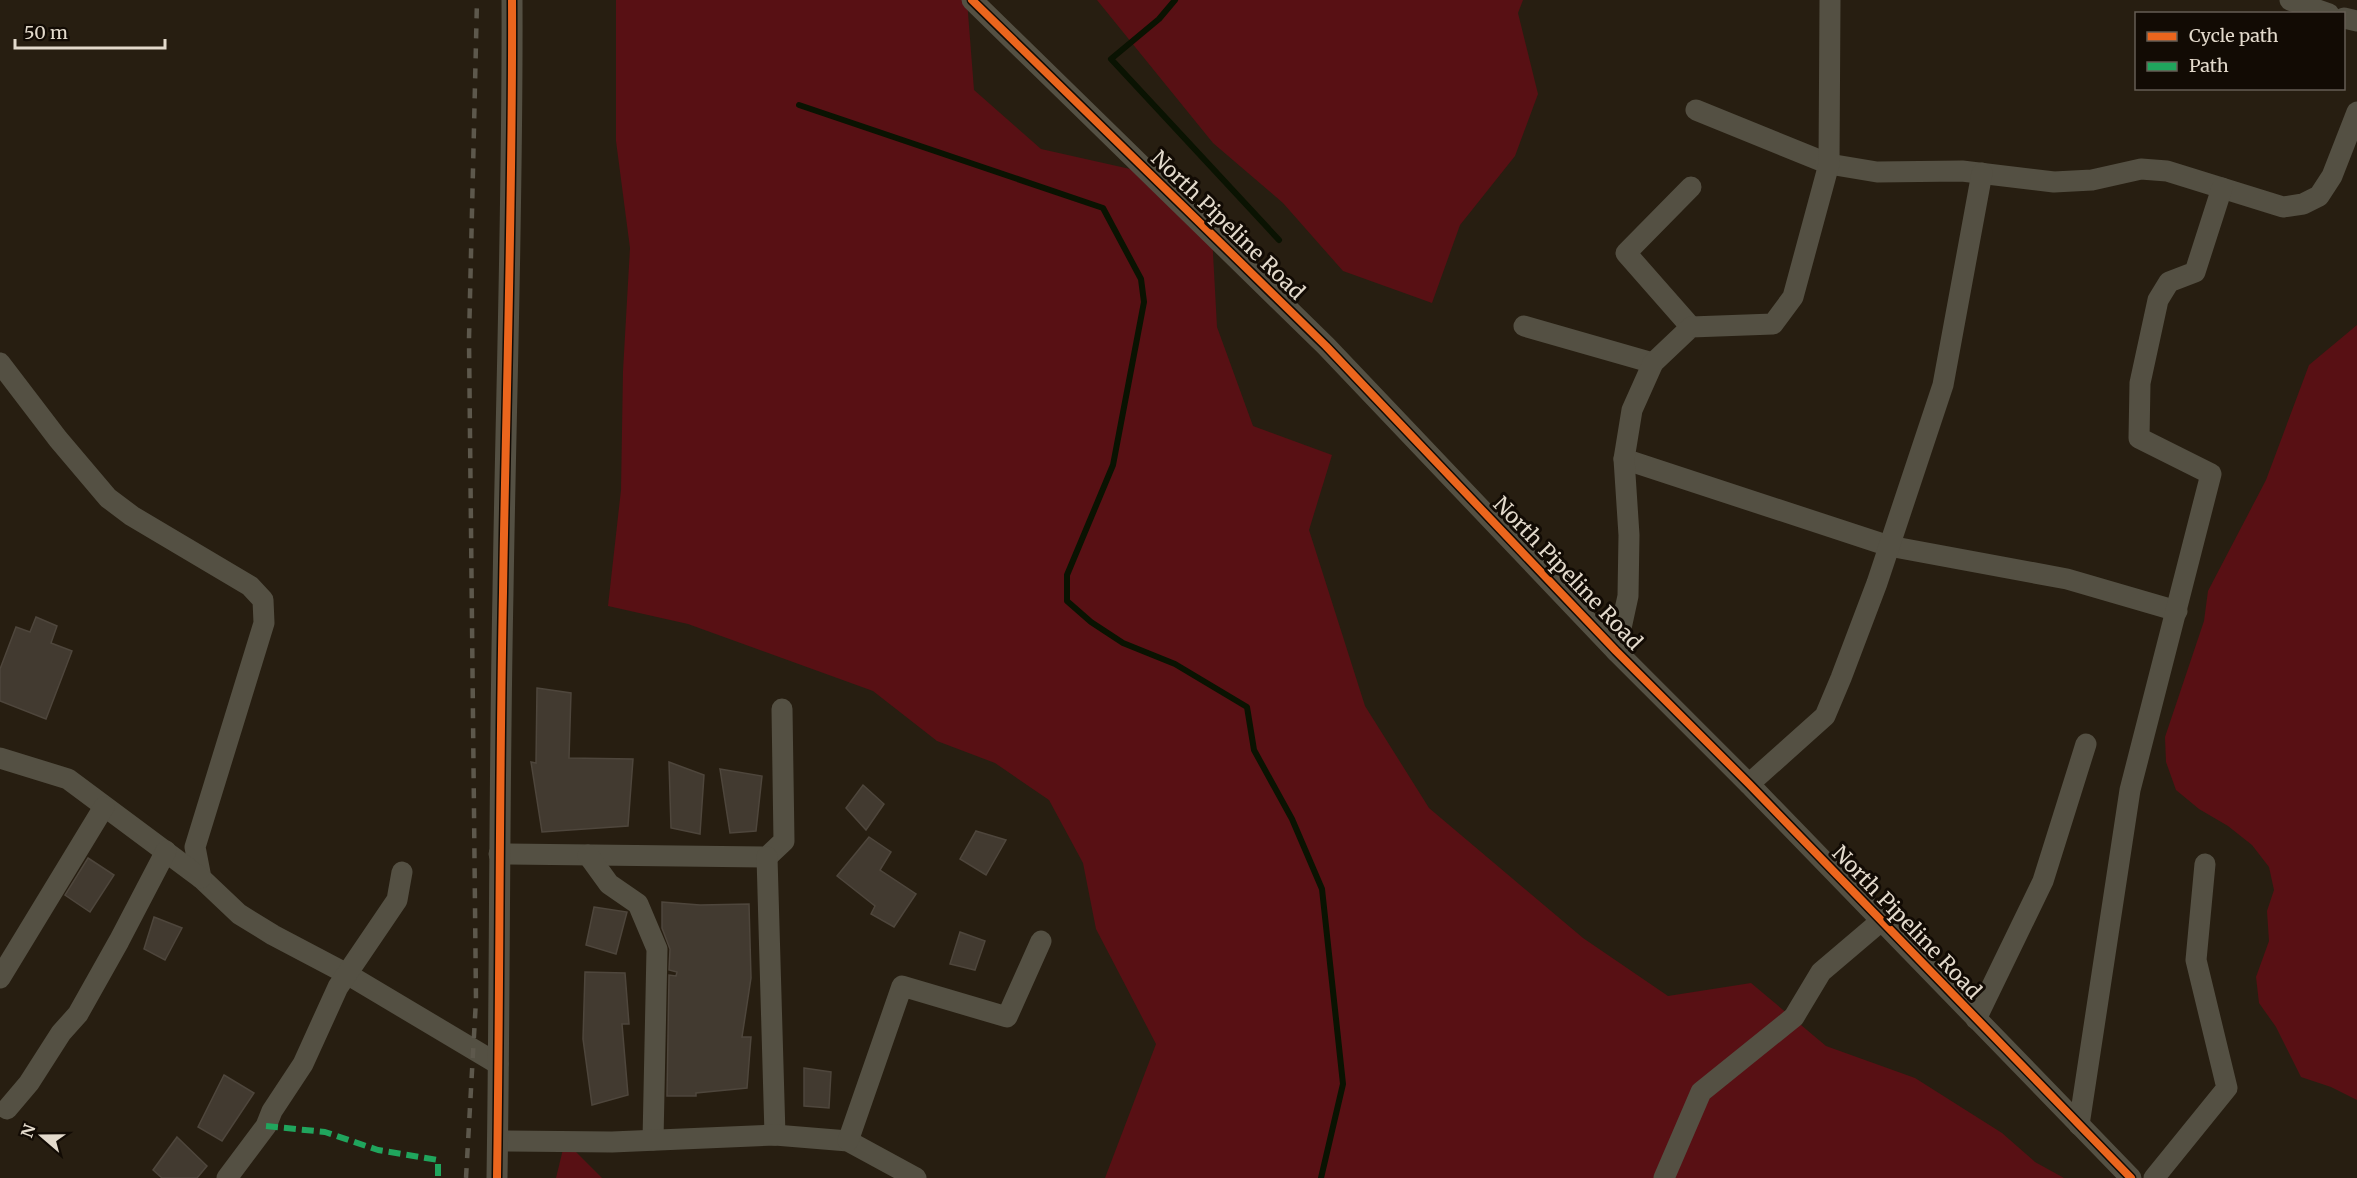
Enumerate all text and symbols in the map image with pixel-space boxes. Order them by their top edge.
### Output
scale bar [15,12,165,50]
legend [2135,12,2345,90]
text: 50 m [24,21,68,44]
text: Cycle path [2189,24,2279,47]
text: Path [2189,54,2229,77]
street label: North Pipeline Road [1146,145,1311,305]
street label: North Pipeline Road [1488,491,1648,656]
street label: North Pipeline Road [1827,840,1987,1005]
north arrow [12,1106,72,1166]
text: N [16,1121,40,1140]

